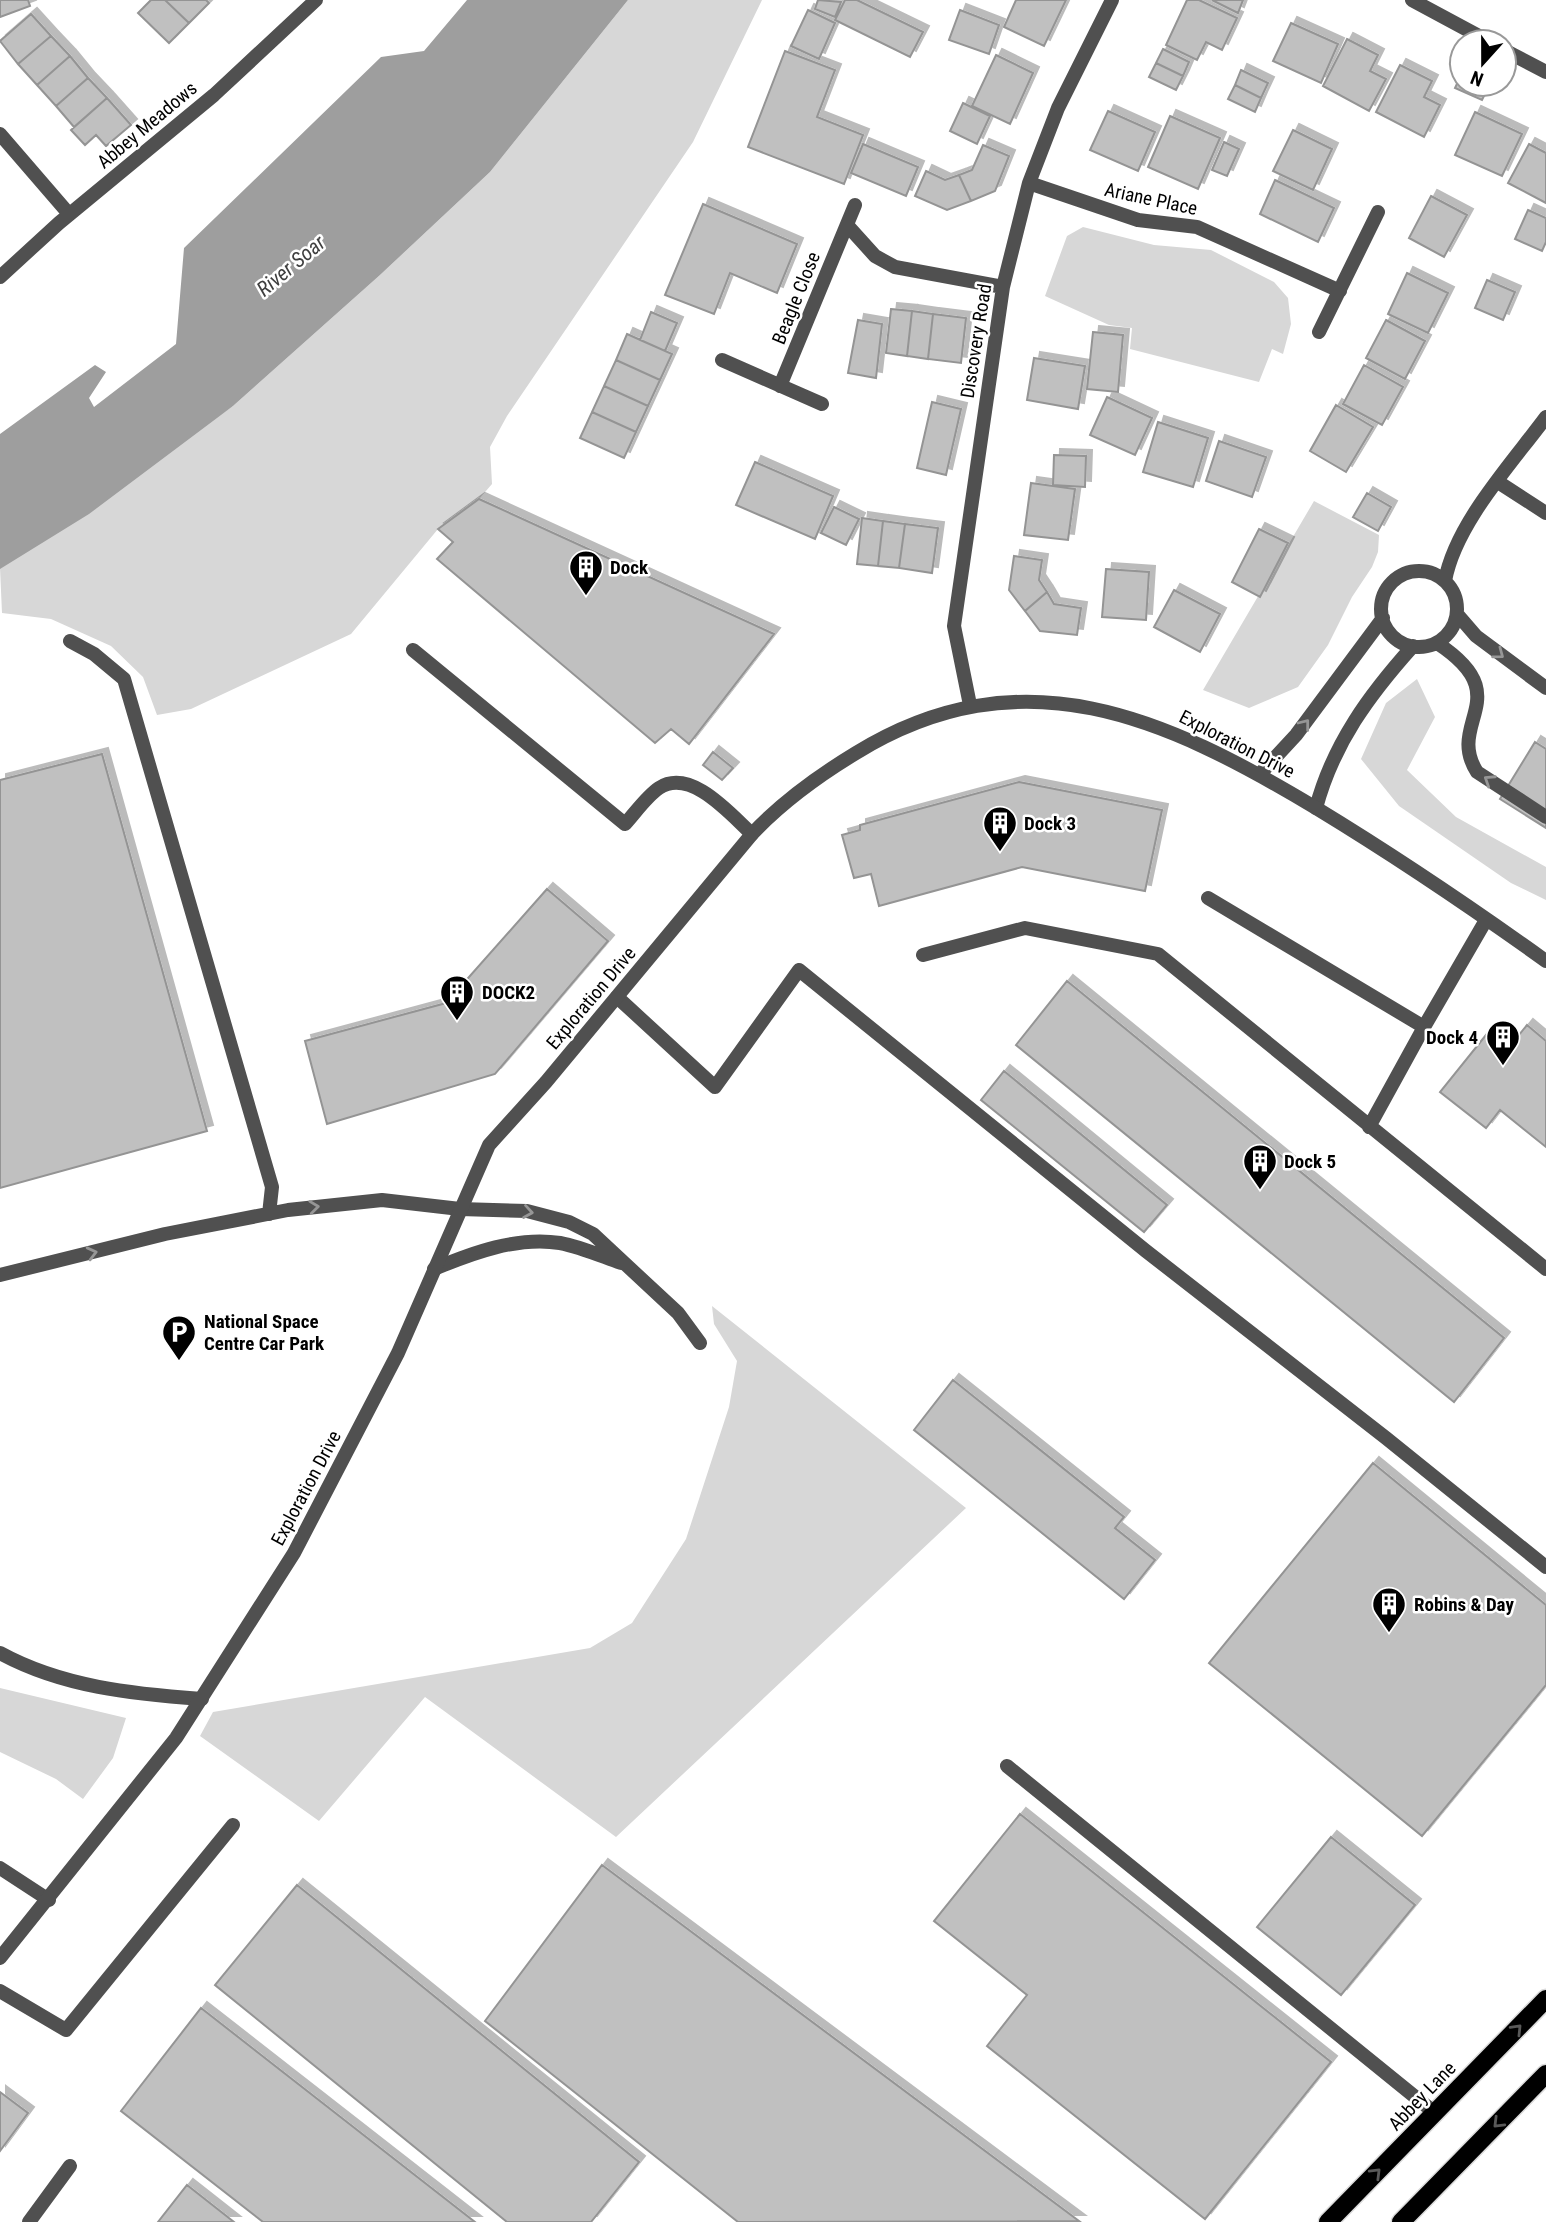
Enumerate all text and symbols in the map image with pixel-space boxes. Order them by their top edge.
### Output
north arrow [1448,28,1518,98]
text: N [1468,66,1487,91]
street label: Abbey Meadows [92,77,202,173]
street label: Ariane Place [1102,178,1200,220]
water label: River Soar [252,230,330,301]
street label: Beagle Close [767,248,825,348]
street label: Discovery Road [956,282,996,400]
building icon: Dock [567,548,605,597]
place label: Dock [610,556,649,579]
one-way arrow [1491,646,1504,658]
street label: Exploration Drive [1175,705,1299,783]
one-way arrow [1297,719,1310,731]
one-way arrow [1483,775,1496,788]
building icon: Dock 3 [981,804,1019,853]
place label: Dock 3 [1024,812,1076,835]
street label: Exploration Drive [542,942,641,1054]
building icon: DOCK2 [438,973,476,1022]
place label: DOCK2 [482,981,535,1004]
building icon: Dock 4 [1484,1018,1522,1067]
place label: Dock 4 [1426,1026,1478,1049]
building icon: Dock 5 [1241,1142,1279,1191]
place label: Dock 5 [1284,1150,1336,1173]
one-way arrow [308,1200,320,1215]
one-way arrow [522,1204,534,1219]
one-way arrow [85,1247,97,1261]
place label: National Space Centre Car Park [204,1310,325,1355]
parking icon: National Space Centre Car Park [160,1313,198,1362]
street label: Exploration Drive [266,1427,346,1549]
building icon: Robins & Day [1370,1585,1408,1634]
place label: Robins & Day [1414,1593,1514,1616]
one-way arrow [1509,2025,1521,2037]
street label: Abbey Lane [1384,2057,1461,2135]
one-way arrow [1494,2115,1507,2128]
one-way arrow [1367,2169,1380,2182]

